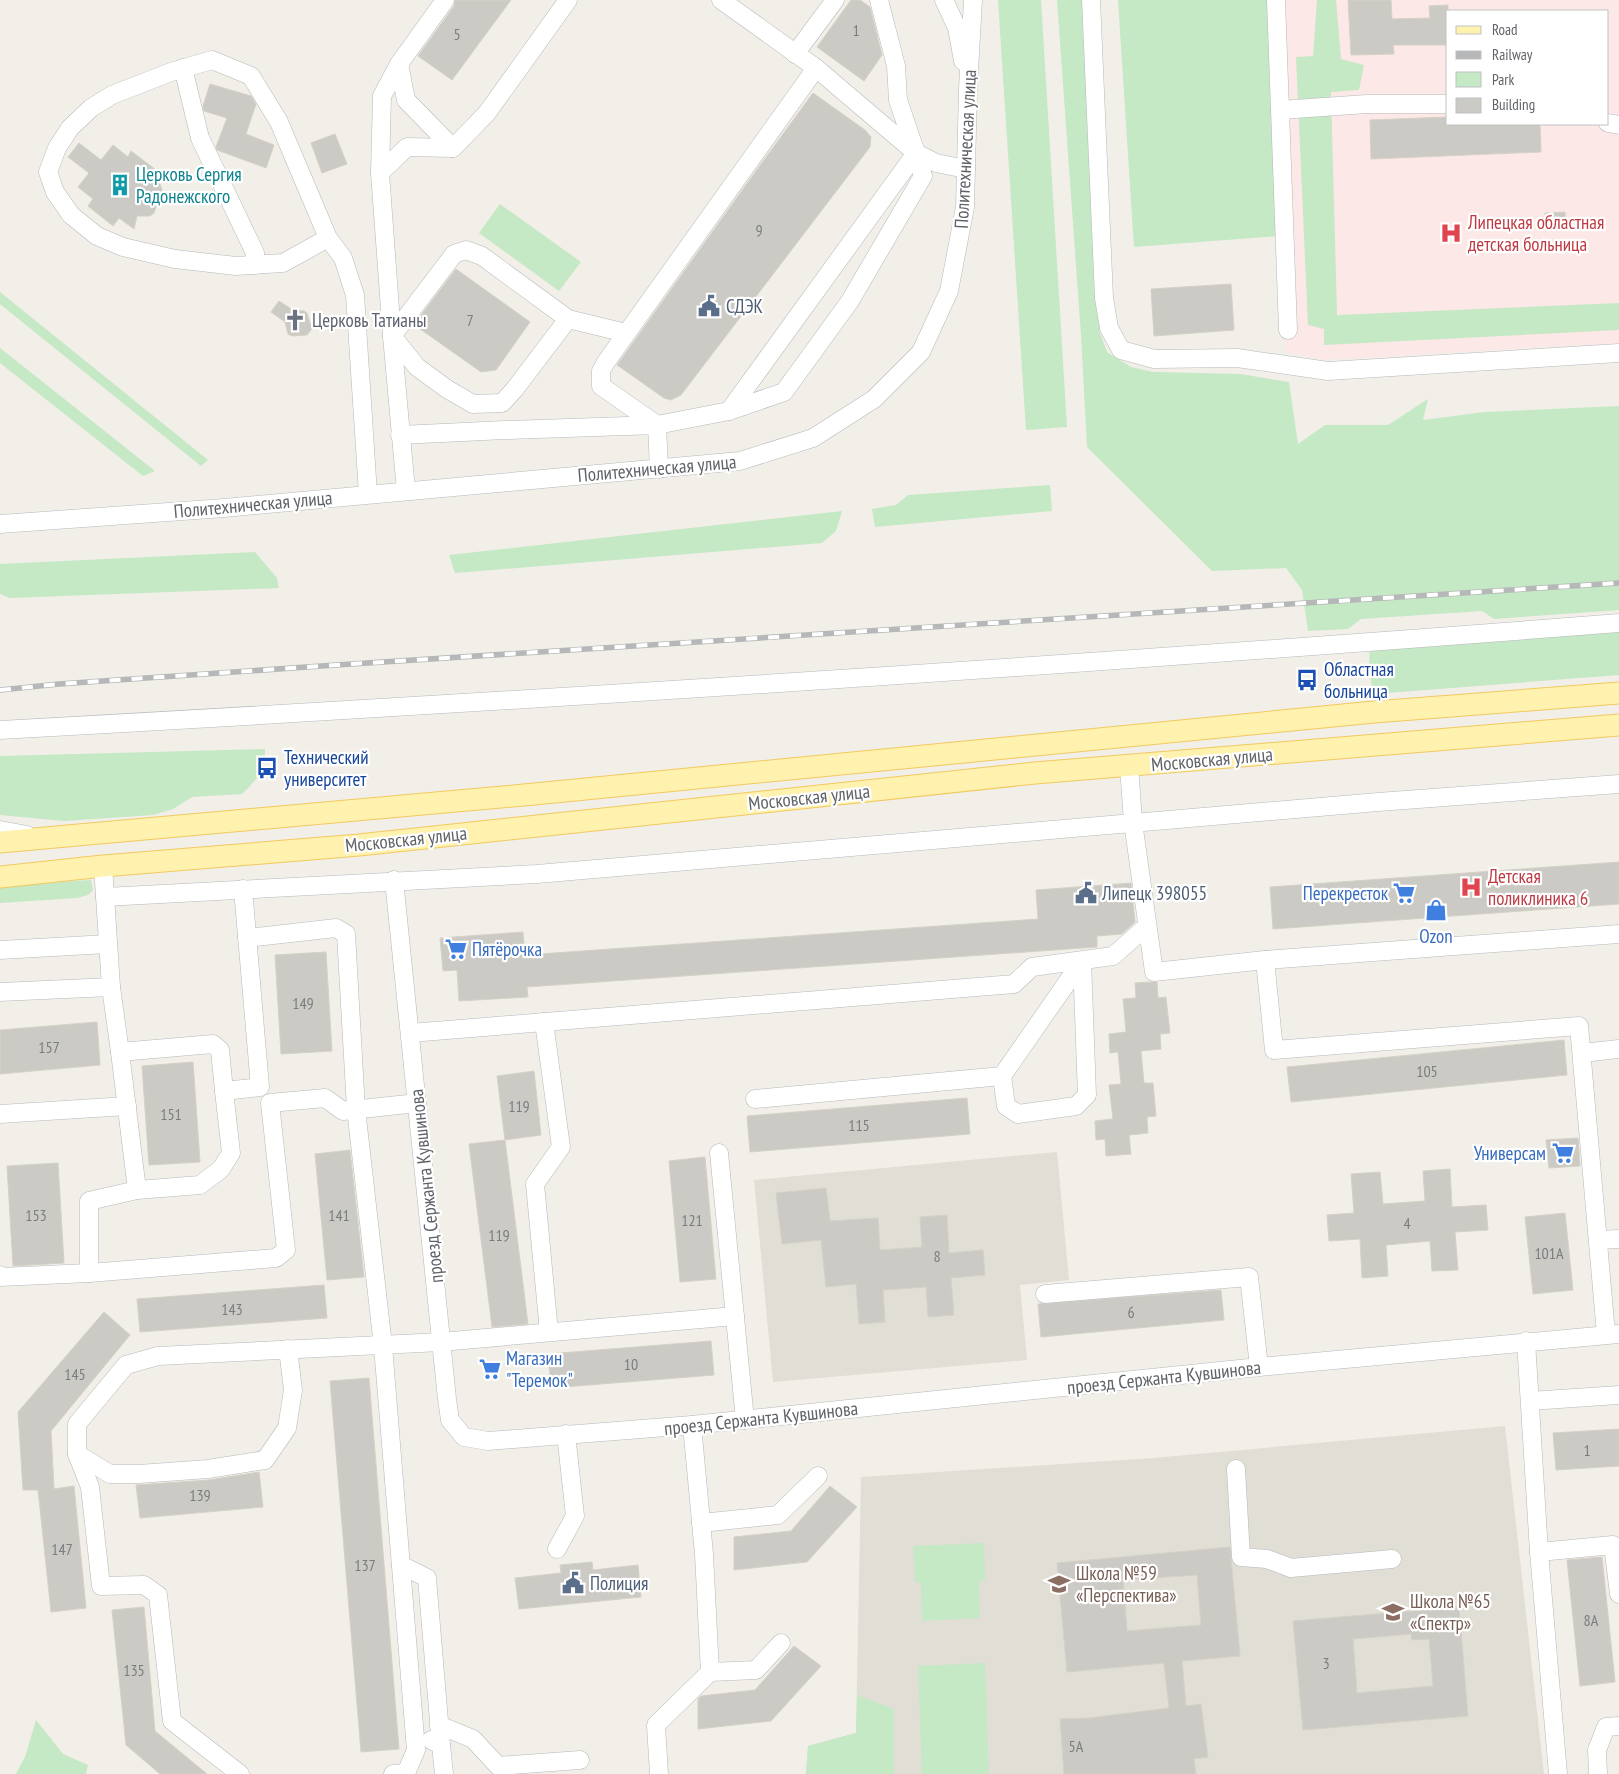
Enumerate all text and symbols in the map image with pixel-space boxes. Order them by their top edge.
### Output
legend [1446,10,1609,125]
house number: 1 [852,20,860,40]
text: Road [1492,20,1518,39]
house number: 5 [453,24,461,44]
text: Railway [1492,45,1533,64]
street label: Политехническая улица [949,69,981,229]
text: Park [1492,70,1514,89]
text: Building [1492,95,1535,114]
place label: Церковь Сергия Радонежского [136,162,242,208]
building icon: Церковь Сергия Радонежского [107,172,133,198]
place label: Липецкая областная детская больница [1467,210,1604,256]
house number: 9 [755,220,763,240]
hospital icon: Липецкая областная детская больница [1438,220,1464,246]
public building icon: СДЭК [696,293,722,319]
place label: СДЭК [726,294,763,318]
church icon: Церковь Татианы [282,307,308,333]
place label: Церковь Татианы [312,308,426,332]
house number: 7 [466,310,474,330]
street label: Политехническая улица [577,449,737,487]
street label: Политехническая улица [173,485,333,523]
place label: Областная больница [1324,657,1394,703]
bus stop icon: Областная больница [1294,667,1320,693]
street label: Московская улица [1150,742,1274,776]
place label: Технический университет [284,745,369,791]
bus stop icon: Технический университет [254,755,280,781]
street label: Московская улица [747,779,871,815]
street label: Московская улица [344,821,468,857]
place label: Детская поликлиника 6 [1488,864,1588,910]
hospital icon: Детская поликлиника 6 [1458,874,1484,900]
public building icon: Липецк 398055 [1073,880,1099,906]
supermarket icon: Перекресток [1391,880,1417,906]
place label: Липецк 398055 [1101,881,1207,905]
place label: Перекресток [1303,881,1389,905]
shop icon: Ozon [1423,897,1449,923]
place label: Ozon [1419,924,1453,948]
supermarket icon: Пятёрочка [443,936,469,962]
place label: Пятёрочка [472,937,542,961]
house number: 149 [292,993,314,1013]
house number: 157 [38,1037,60,1057]
house number: 105 [1416,1061,1438,1081]
street label: проезд Сержанта Кувшинова [404,1088,448,1284]
house number: 119 [508,1096,530,1116]
house number: 151 [160,1104,182,1124]
house number: 115 [848,1115,870,1135]
supermarket icon: Универсам [1550,1140,1576,1166]
place label: Универсам [1474,1141,1546,1165]
house number: 153 [25,1205,47,1225]
house number: 141 [328,1205,350,1225]
house number: 121 [681,1210,703,1230]
house number: 4 [1403,1213,1411,1233]
house number: 119 [488,1225,510,1245]
house number: 101А [1534,1243,1564,1263]
house number: 8 [933,1246,941,1266]
house number: 143 [221,1299,243,1319]
house number: 6 [1127,1302,1135,1322]
place label: Магазин "Теремок" [506,1346,573,1392]
house number: 10 [624,1354,638,1374]
street label: проезд Сержанта Кувшинова [1066,1355,1262,1399]
supermarket icon: Магазин "Теремок" [477,1356,503,1382]
house number: 145 [64,1364,86,1384]
street label: проезд Сержанта Кувшинова [663,1396,859,1440]
house number: 1 [1583,1440,1591,1460]
house number: 139 [189,1485,211,1505]
house number: 147 [51,1539,73,1559]
house number: 137 [354,1555,376,1575]
place label: Школа №59 «Перспектива» [1076,1561,1177,1607]
public building icon: Полиция [560,1570,586,1596]
place label: Полиция [590,1571,648,1595]
school or university icon: Школа №59 «Перспектива» [1046,1571,1072,1597]
place label: Школа №65 «Спектр» [1410,1589,1491,1635]
school or university icon: Школа №65 «Спектр» [1380,1599,1406,1625]
house number: 8А [1584,1610,1599,1630]
house number: 3 [1322,1653,1330,1673]
house number: 135 [123,1660,145,1680]
house number: 5А [1069,1736,1084,1756]

